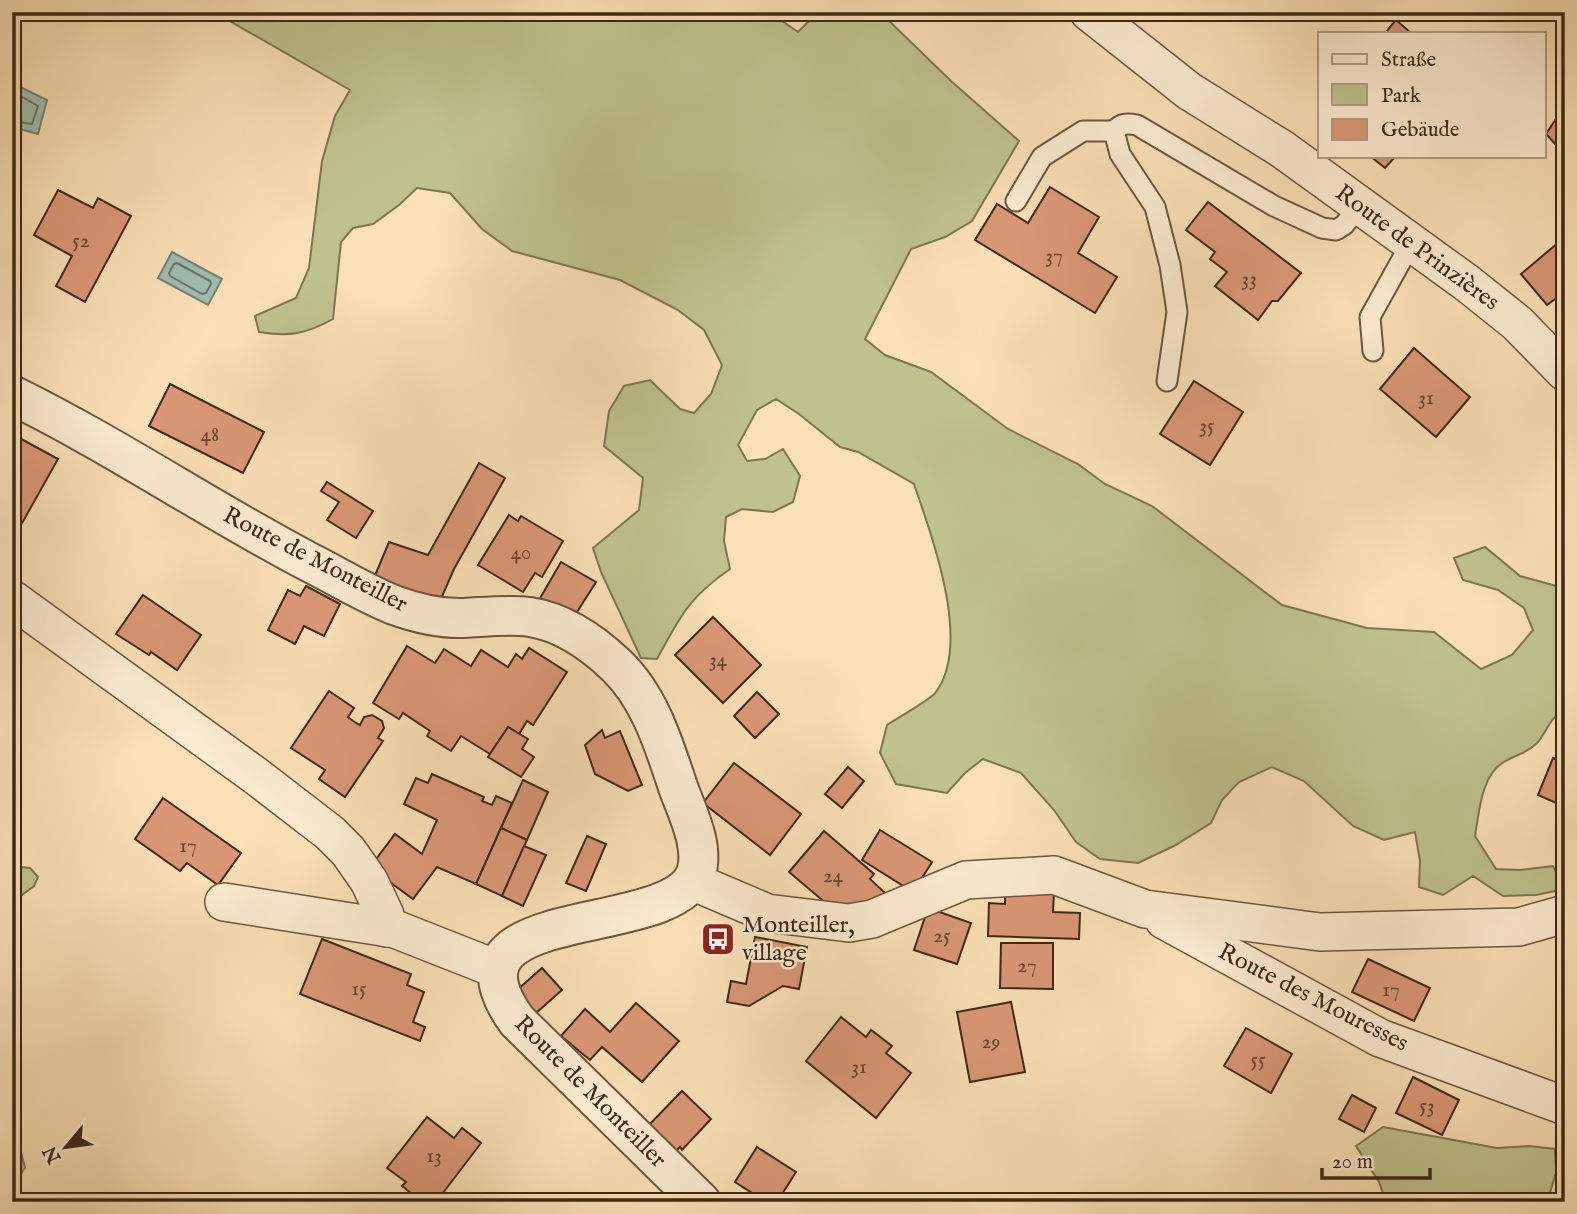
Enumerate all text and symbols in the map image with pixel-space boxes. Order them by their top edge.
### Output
legend [1318,32,1546,158]
text: Straße [1381,47,1437,74]
text: Park [1381,83,1422,110]
text: Gebäude [1381,117,1460,144]
street label: Route de Prinzières [1329,178,1505,318]
house number: 52 [72,228,90,255]
house number: 37 [1045,243,1063,270]
house number: 33 [1241,266,1257,293]
house number: 31 [1418,385,1434,412]
house number: 35 [1199,413,1215,440]
house number: 48 [201,422,219,449]
street label: Route de Monteiller [217,500,413,620]
house number: 40 [511,540,531,567]
house number: 34 [709,647,728,674]
house number: 17 [179,833,197,860]
house number: 24 [823,863,844,890]
place label: Monteiller, village [742,910,855,969]
bus stop icon: Monteiller, village [699,920,737,958]
house number: 25 [933,923,951,950]
street label: Route des Mouresses [1213,937,1413,1059]
house number: 27 [1017,953,1037,980]
house number: 15 [351,976,367,1003]
house number: 17 [1382,977,1400,1004]
street label: Route de Monteiller [507,1009,673,1175]
house number: 29 [981,1029,1001,1056]
house number: 55 [1250,1047,1266,1074]
house number: 31 [851,1054,867,1081]
house number: 53 [1419,1093,1435,1120]
north arrow [32,1112,102,1182]
scale bar [1322,1137,1430,1181]
text: N [38,1141,68,1168]
house number: 13 [426,1143,442,1170]
text: 20 m [1332,1149,1373,1176]

